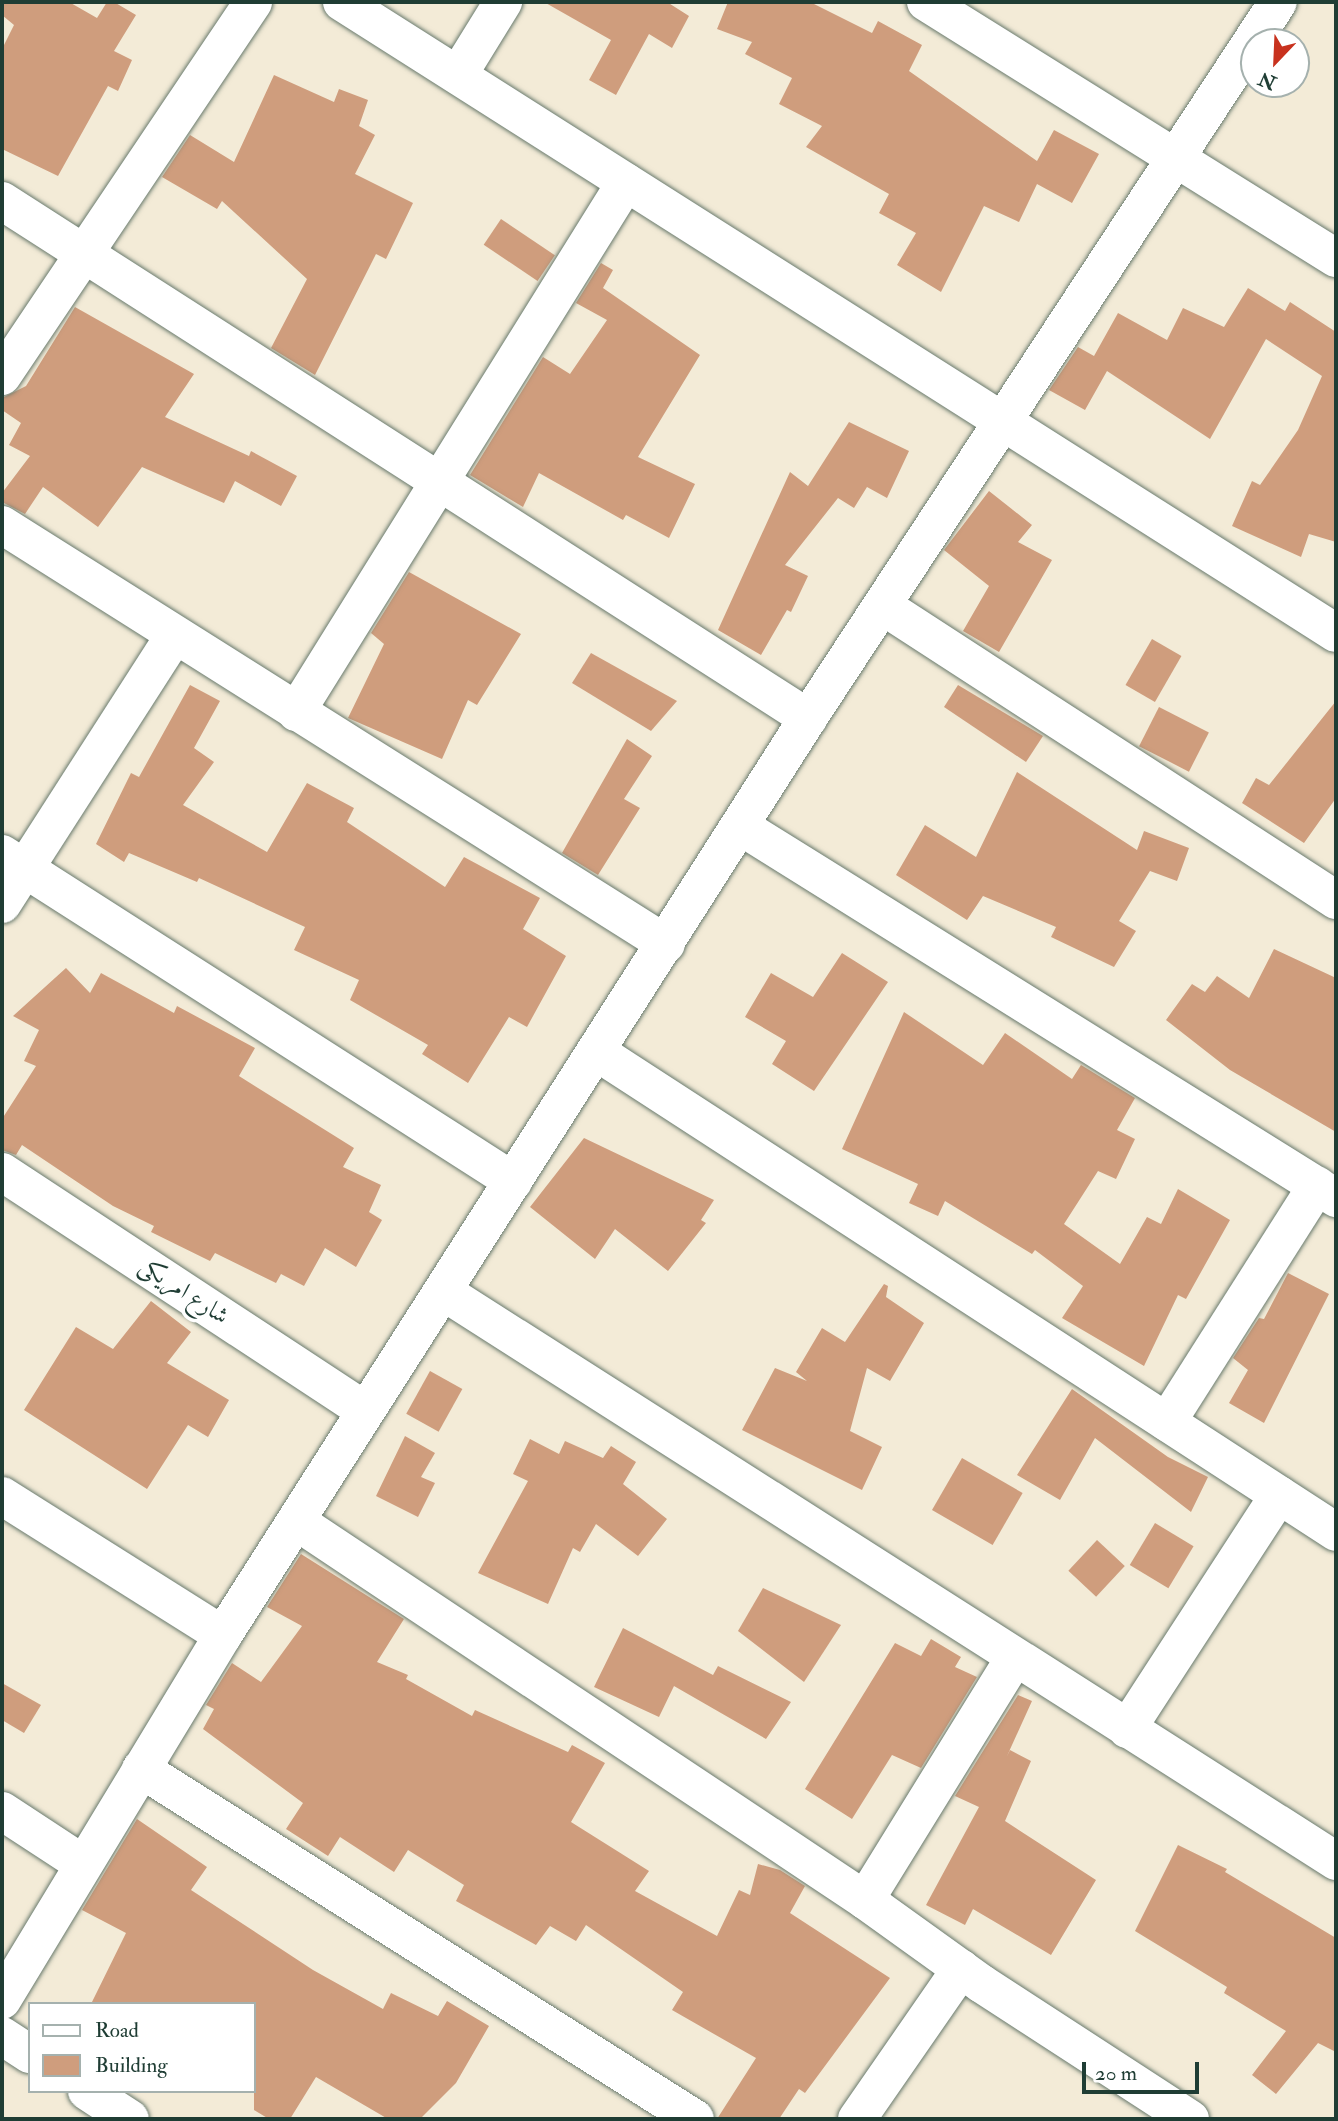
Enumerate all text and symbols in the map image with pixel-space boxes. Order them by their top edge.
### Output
north arrow [1240,28,1310,98]
text: N [1255,66,1280,95]
street label: شارع امريكى [134,1251,234,1331]
legend [28,2002,256,2093]
text: Road [95,2017,139,2044]
scale bar [1086,2048,1203,2092]
text: Building [95,2052,168,2079]
text: 20 m [1095,2060,1137,2087]

